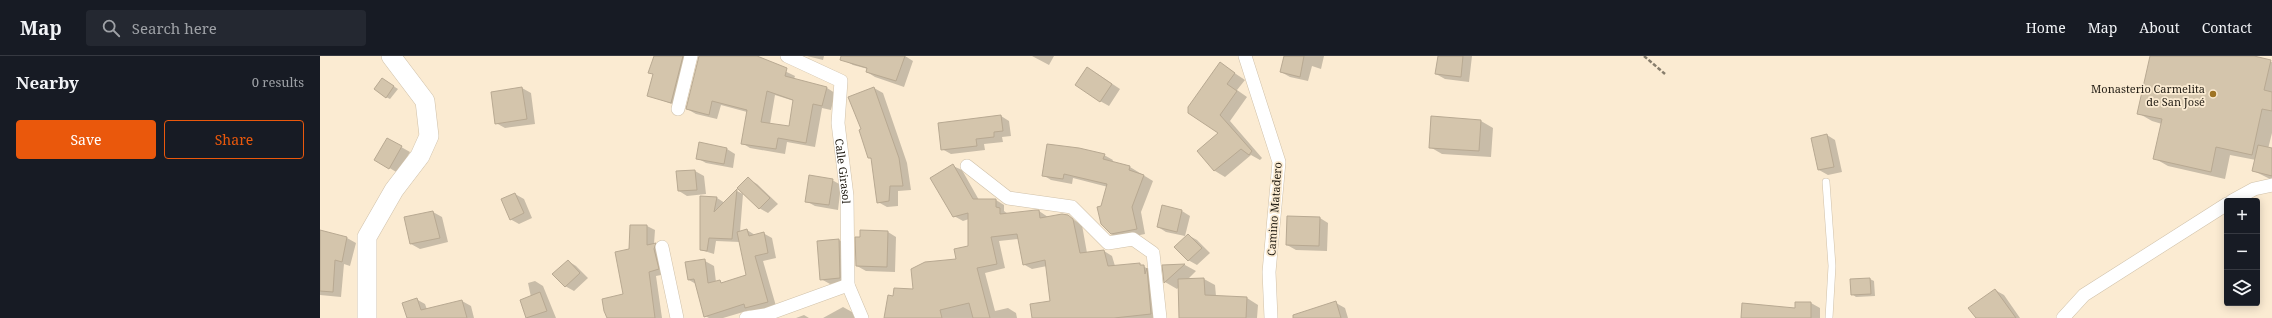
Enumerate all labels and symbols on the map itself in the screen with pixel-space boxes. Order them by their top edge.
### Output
place label: Monasterio Carmelita de San José [2091,81,2205,109]
marker: Monasterio Carmelita de San José [2208,89,2218,99]
street label: Calle Girasol [832,137,855,204]
street label: Camino Matadero [1263,162,1285,256]

